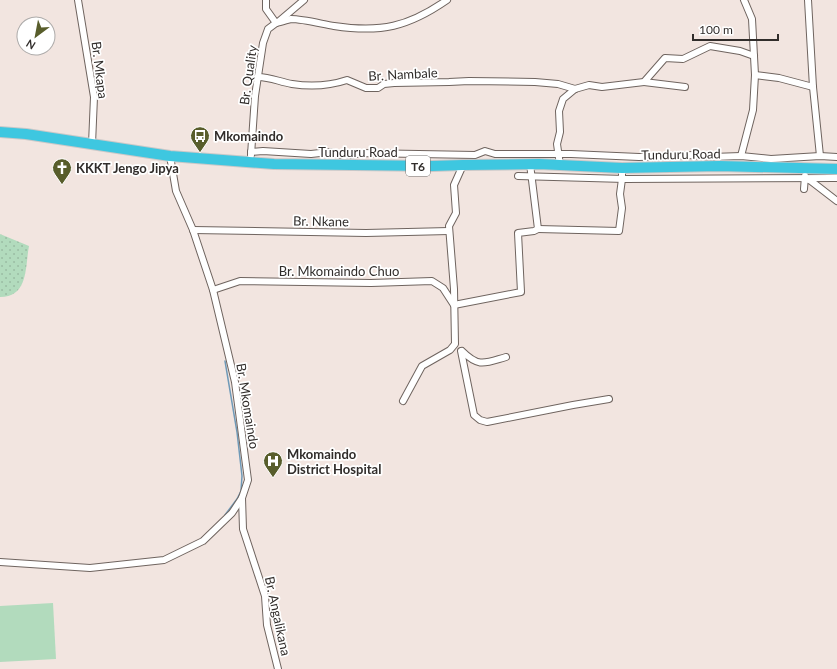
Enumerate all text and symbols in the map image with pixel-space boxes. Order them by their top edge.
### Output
north arrow [16,16,56,56]
scale bar [693,16,778,42]
text: 100 m [699,22,733,37]
text: N [23,37,37,53]
street label: Br. Mkapa [89,40,111,100]
street label: Br. Quality [236,44,260,106]
street label: Br. Nambale [368,64,438,84]
bus stop icon: Mkomaindo [189,125,211,153]
place label: Mkomaindo [214,128,284,144]
street label: Tunduru Road [318,144,398,160]
street label: Tunduru Road [641,145,721,163]
road number: T6 [406,156,430,176]
church icon: KKKT Jengo Jipya [51,157,73,185]
place label: KKKT Jengo Jipya [76,160,179,176]
street label: Br. Nkane [293,213,349,229]
street label: Br. Mkomaindo Chuo [279,263,399,279]
street label: Br. Mkomaindo [233,362,263,450]
place label: Mkomaindo District Hospital [287,446,381,477]
hospital icon: Mkomaindo District Hospital [262,450,284,478]
street label: Br. Angalikana [262,575,294,657]

